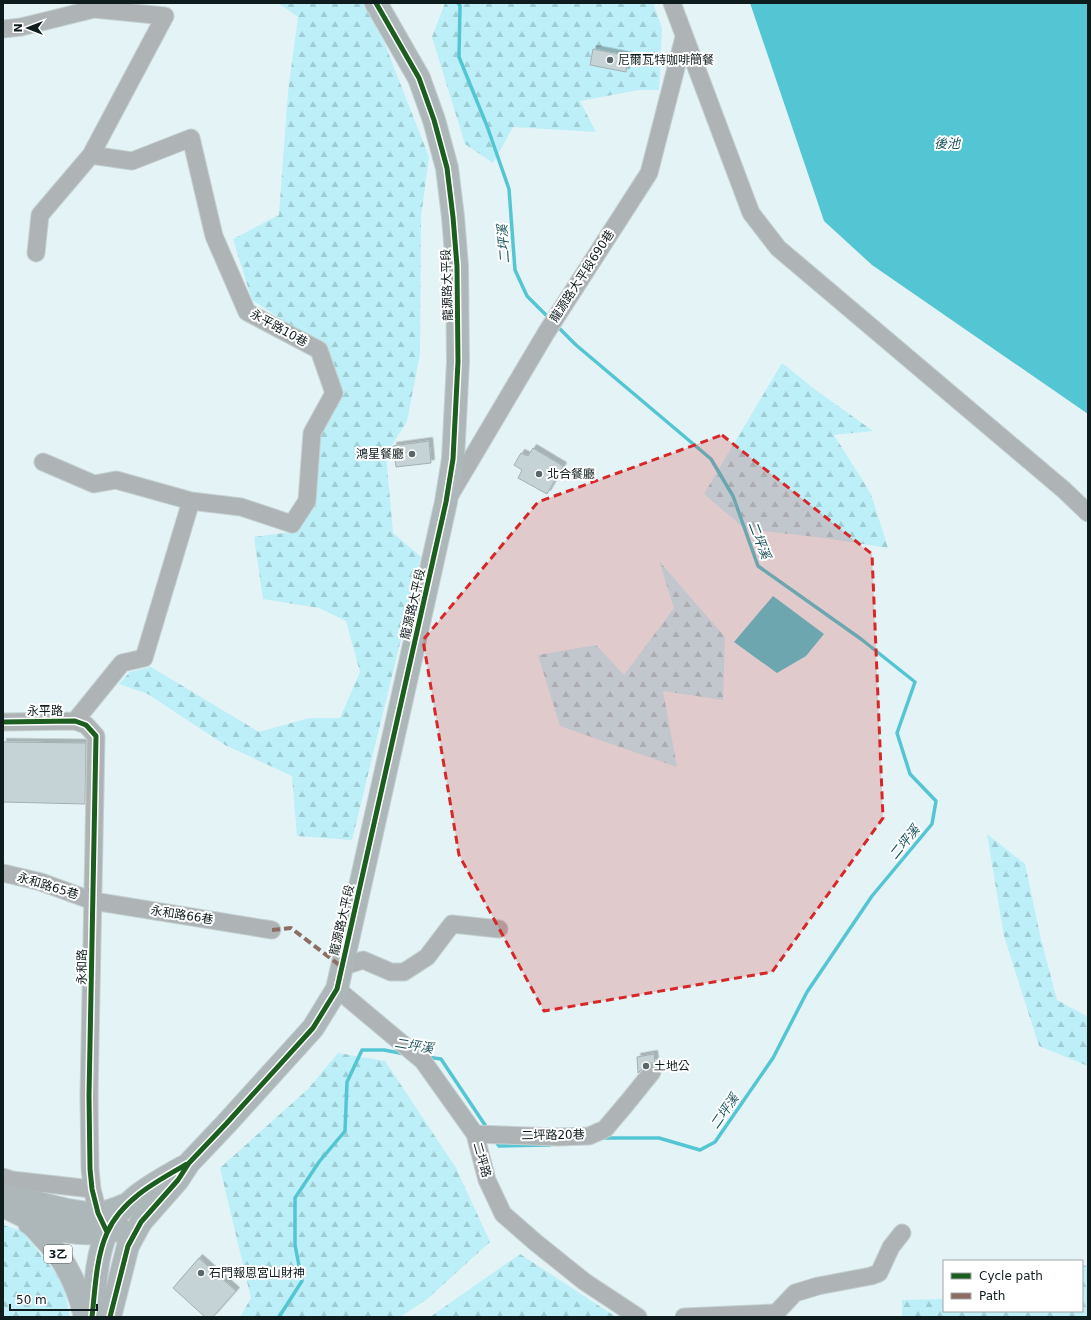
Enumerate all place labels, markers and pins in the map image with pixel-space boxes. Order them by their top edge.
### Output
place label: 尼爾瓦特咖啡簡餐 [618,53,714,67]
marker: 尼爾瓦特咖啡簡餐 [605,55,615,65]
place label: 鴻星餐廳 [356,447,404,461]
marker: 鴻星餐廳 [407,449,417,459]
place label: 北合餐廳 [547,467,595,481]
marker: 北合餐廳 [534,469,544,479]
place label: 土地公 [654,1059,690,1073]
marker: 土地公 [641,1061,651,1071]
place label: 石門報恩宮山財神 [209,1266,305,1280]
marker: 石門報恩宮山財神 [196,1268,206,1278]

